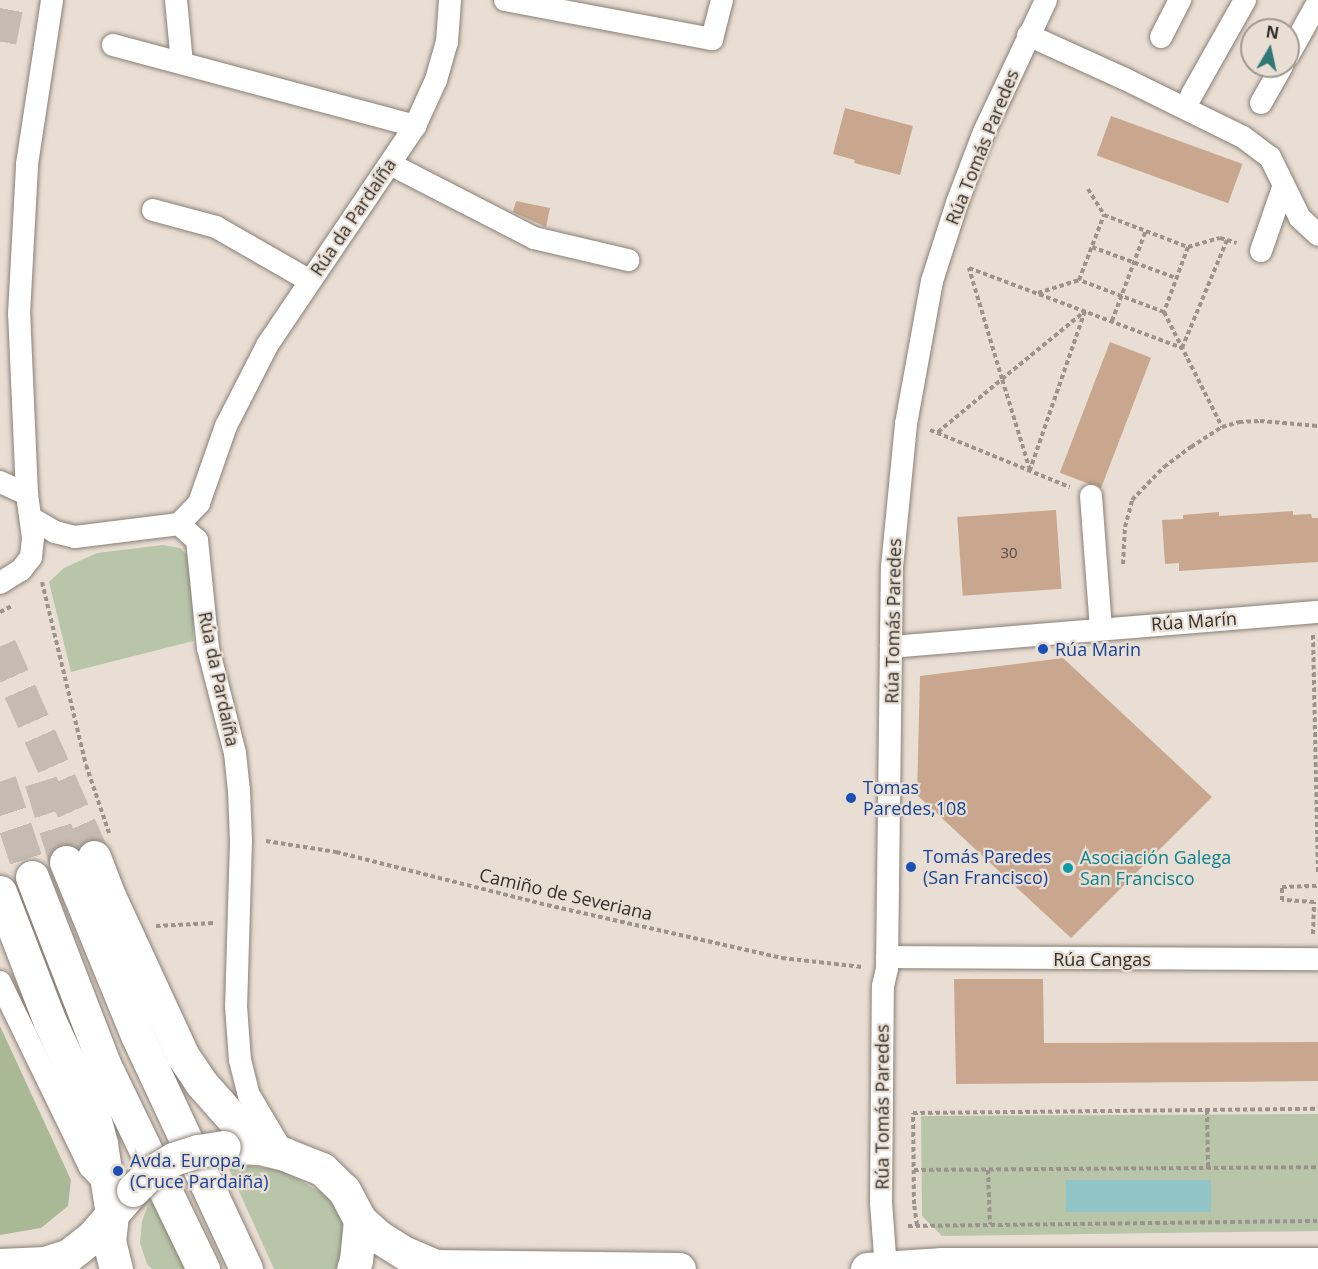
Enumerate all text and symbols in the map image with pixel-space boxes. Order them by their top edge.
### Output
north arrow [1240,18,1300,78]
text: N [1264,20,1281,44]
street label: Rúa Tomás Paredes [941,66,1023,228]
street label: Rúa da Pardaíña [306,154,400,280]
street label: Rúa Tomás Paredes [881,538,905,704]
house number: 30 [1000,544,1018,562]
street label: Rúa Marín [1150,607,1238,635]
street label: Rúa da Pardaíña [194,610,244,748]
place label: Rúa Marin [1055,638,1141,660]
marker: Rúa Marin [1036,642,1050,656]
place label: Tomas Paredes,108 [863,777,967,820]
marker: Tomas Paredes,108 [844,791,858,805]
place label: Tomás Paredes (San Francisco) [923,846,1052,888]
place label: Asociación Galega San Francisco [1080,847,1231,890]
marker: Tomás Paredes (San Francisco) [904,860,918,874]
marker: Asociación Galega San Francisco [1061,861,1075,875]
street label: Camiño de Severiana [477,864,655,924]
street label: Rúa Cangas [1053,948,1151,970]
street label: Rúa Tomás Paredes [871,1024,893,1190]
place label: Avda. Europa, (Cruce Pardaiña) [130,1150,269,1192]
marker: Avda. Europa, (Cruce Pardaiña) [111,1164,125,1178]

